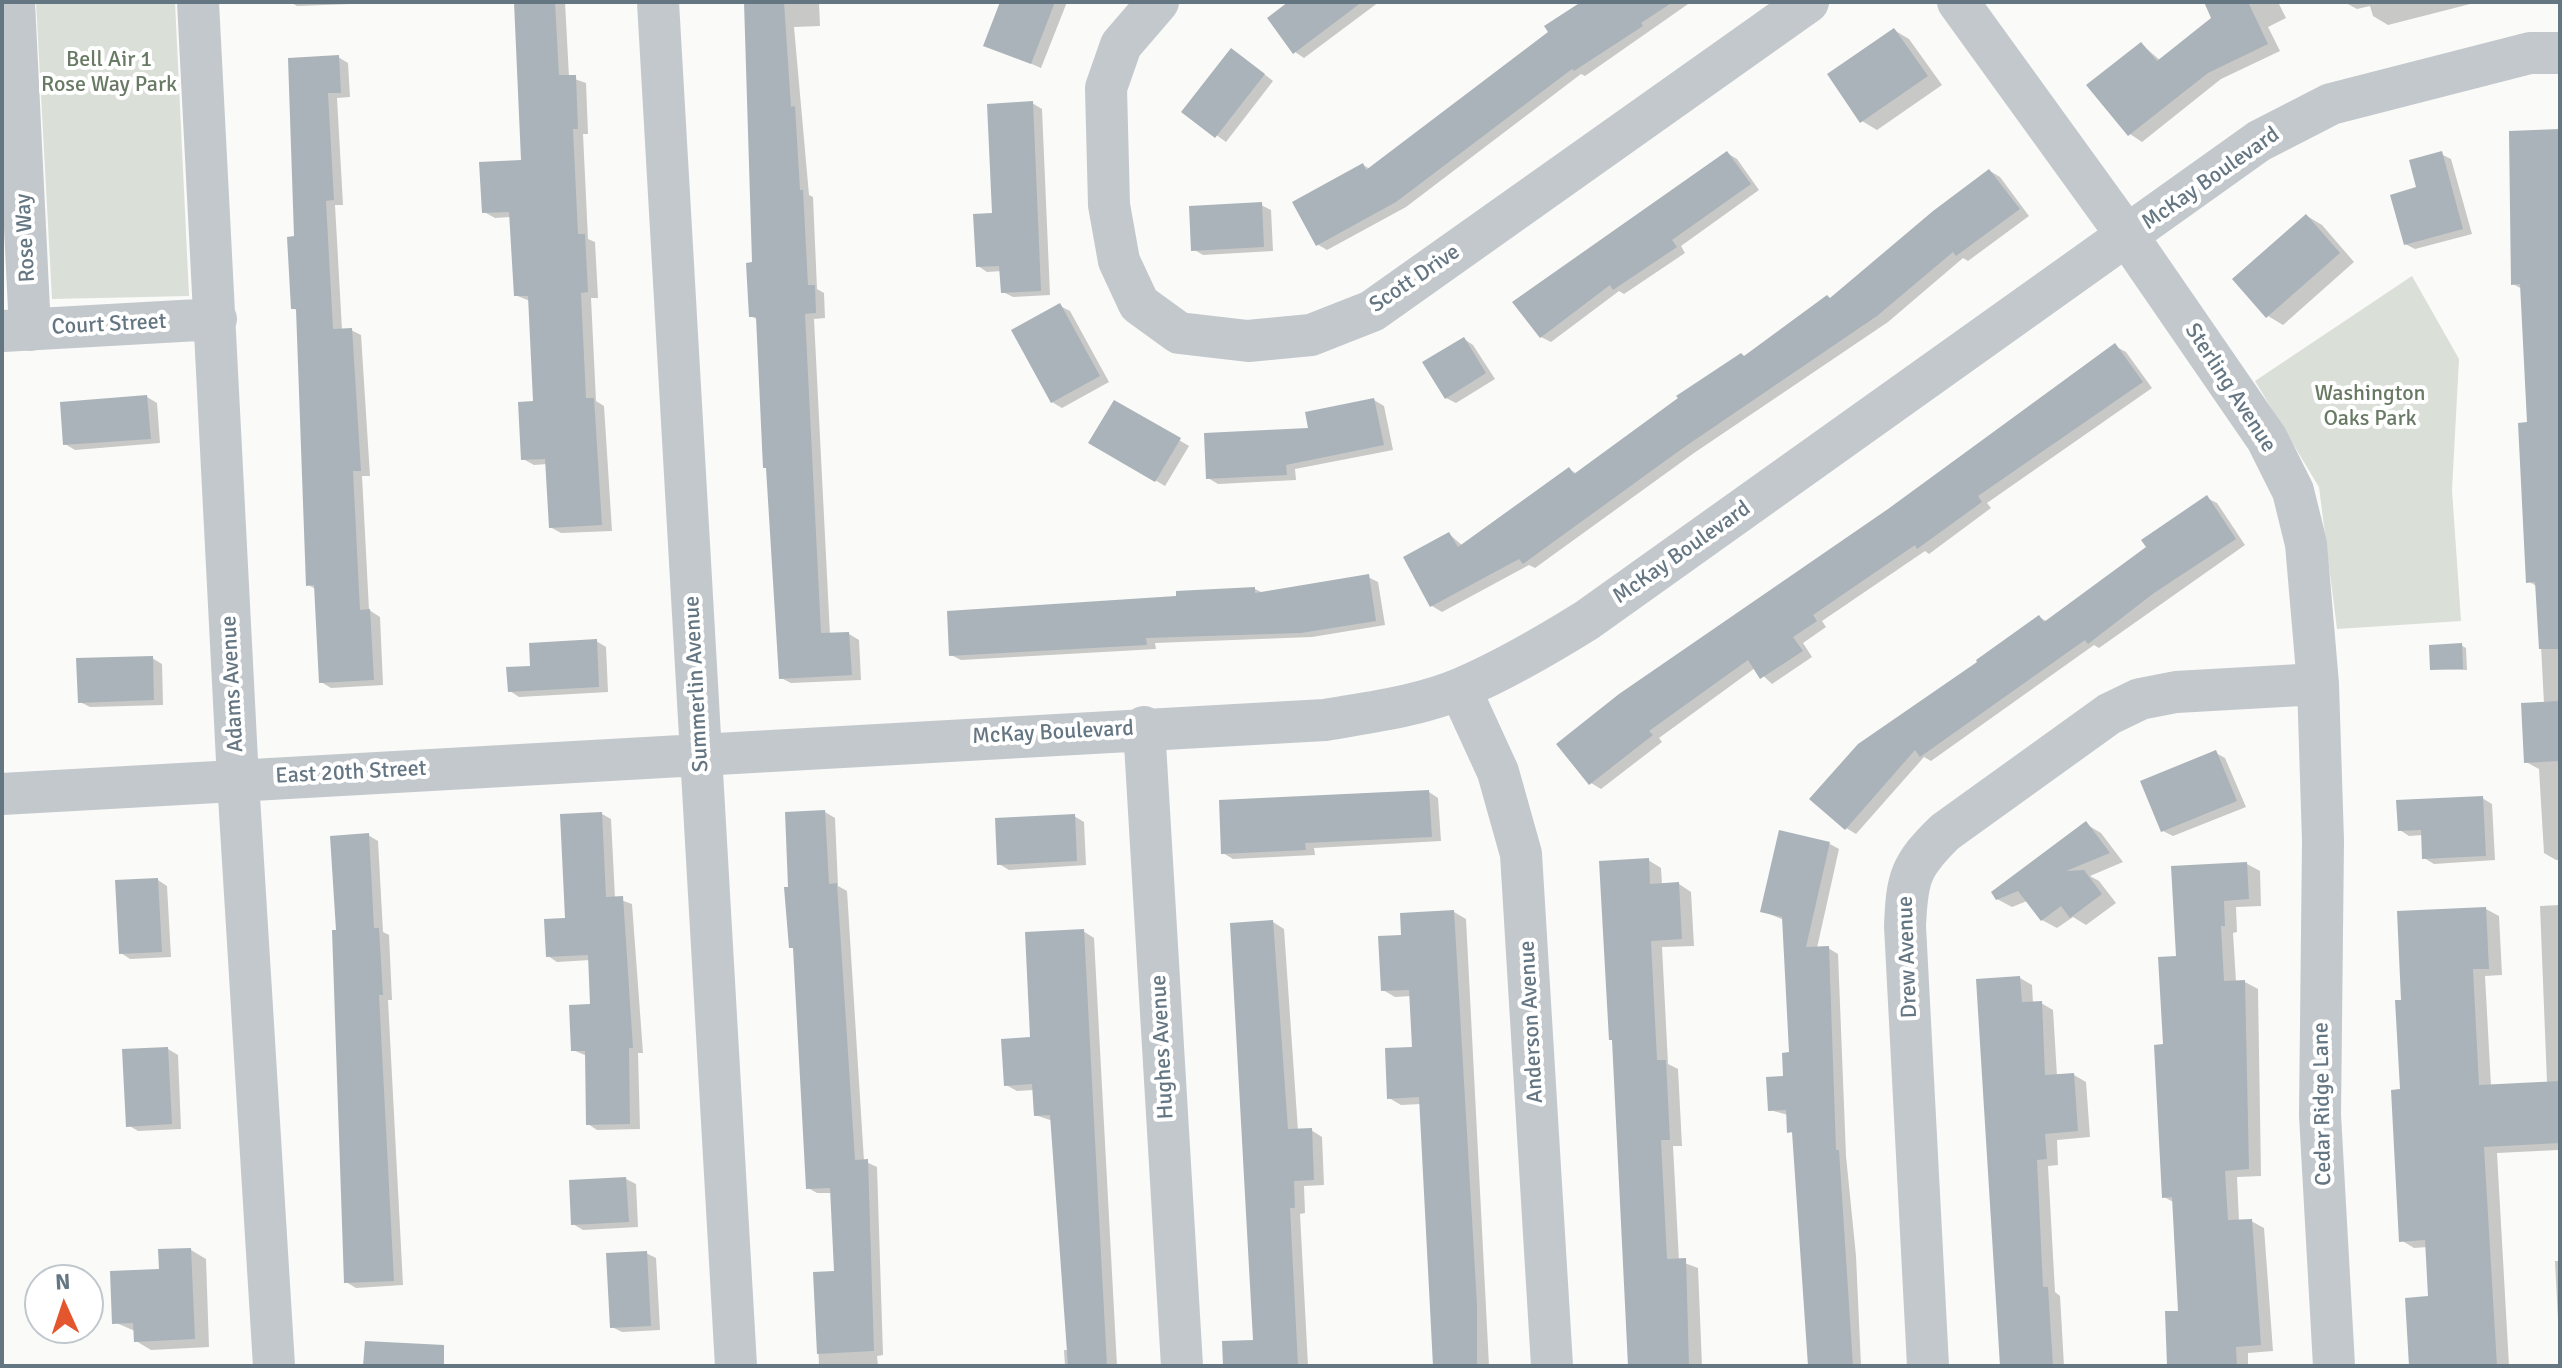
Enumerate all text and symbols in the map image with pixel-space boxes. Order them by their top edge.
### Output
park label: Bell Air 1 Rose Way Park [41,47,177,98]
street label: McKay Boulevard [2137,122,2285,236]
street label: Rose Way [10,193,42,283]
street label: Scott Drive [1365,239,1465,319]
street label: Court Street [51,309,167,341]
street label: Sterling Avenue [2179,319,2281,457]
park label: Washington Oaks Park [2314,381,2426,432]
street label: McKay Boulevard [1608,496,1756,610]
street label: Summerlin Avenue [679,595,715,773]
street label: Adams Avenue [216,615,250,753]
street label: McKay Boulevard [972,716,1134,750]
street label: East 20th Street [275,756,427,790]
street label: Drew Avenue [1893,895,1923,1019]
street label: Anderson Avenue [1515,940,1549,1104]
street label: Hughes Avenue [1146,974,1180,1120]
street label: Cedar Ridge Lane [2308,1022,2338,1186]
north arrow [24,1264,104,1344]
text: N [54,1268,71,1295]

